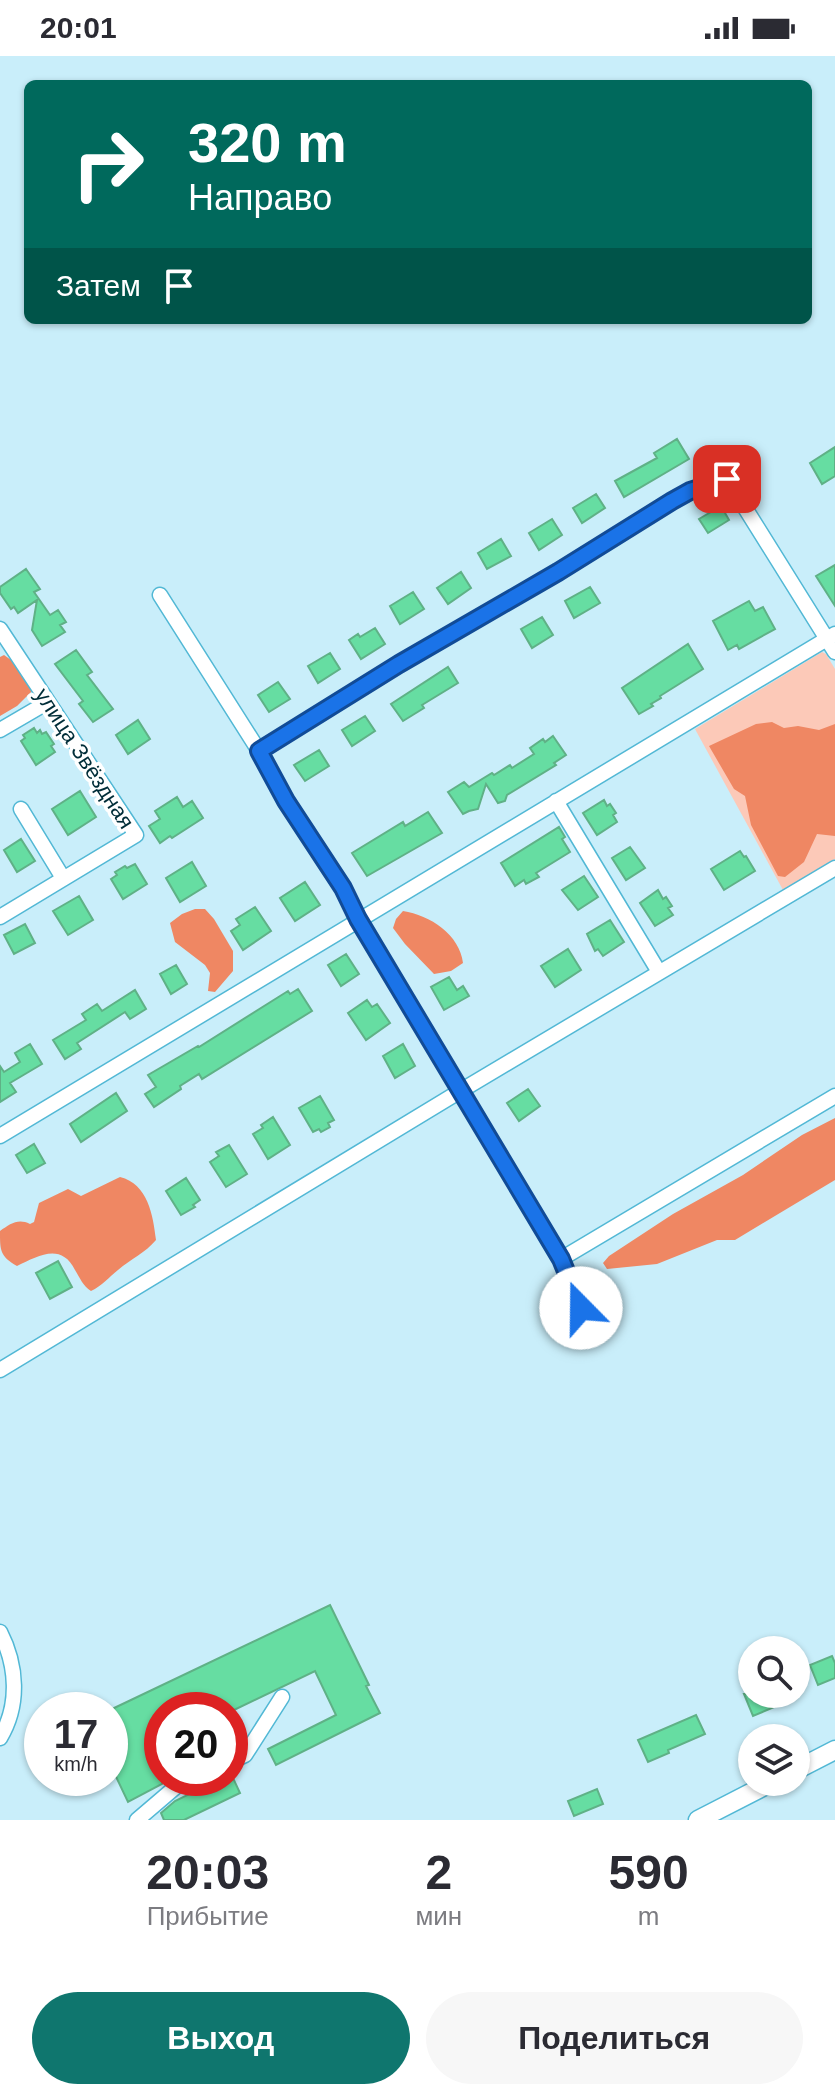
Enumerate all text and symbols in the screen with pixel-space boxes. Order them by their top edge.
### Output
text: 20:01 [40,11,117,44]
text: 320 m [188,111,347,174]
icon: right [56,112,160,216]
text: Направо [188,177,332,218]
icon: arrive [157,264,201,308]
text: Затем [56,269,141,302]
pin [693,445,761,513]
icon: arrive [705,457,749,501]
street label: улица Звёздная [30,683,139,833]
position arrow [539,1266,623,1350]
map controls [738,1636,810,1796]
button: search [738,1636,810,1708]
speed limit sign: 20 [144,1692,248,1796]
text: 17 [54,1712,98,1756]
button: layers [738,1724,810,1796]
text: km/h [54,1753,98,1775]
text: 20:03 [146,1846,269,1899]
text: 2 [425,1846,452,1899]
text: 590 [609,1846,689,1899]
text: Прибытие [147,1901,269,1931]
text: мин [415,1901,462,1931]
text: m [638,1901,659,1931]
button: Выход [32,1992,410,2084]
button: Поделиться [426,1992,803,2084]

